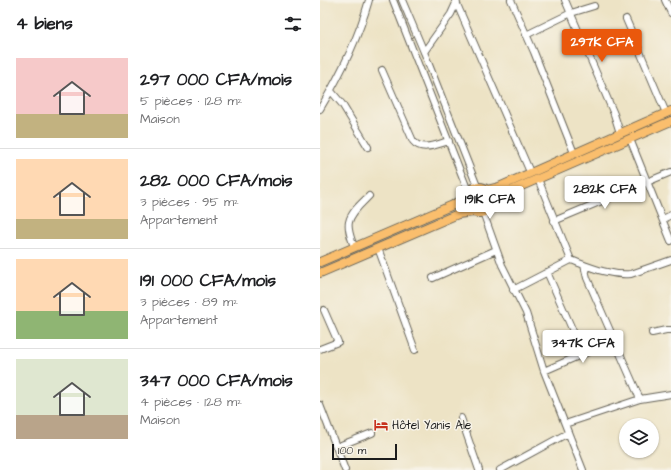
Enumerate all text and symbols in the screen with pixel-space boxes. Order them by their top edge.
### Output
text: 4 biens [16,12,73,36]
icon: filters [282,13,304,35]
pin: 297K CFA [561,29,643,63]
text: 297K CFA [571,33,633,51]
text: 297 000 CFA/mois [140,68,292,92]
icon: home [48,74,96,122]
text: 5 pièces · 128 m² [140,92,242,110]
text: Maison [140,110,180,128]
text: 282 000 CFA/mois [140,169,293,193]
icon: home [48,175,96,223]
pin: 282K CFA [564,176,646,210]
text: 282K CFA [574,180,636,198]
pin: 191K CFA [449,186,531,220]
text: 191K CFA [465,190,515,208]
text: 3 pièces · 95 m² [140,193,239,211]
text: Appartement [140,211,218,229]
text: 191 000 CFA/mois [140,269,276,293]
icon: home [48,275,96,323]
text: 3 pièces · 89 m² [140,293,238,311]
text: Appartement [140,311,218,329]
pin: 347K CFA [542,330,624,364]
text: 347K CFA [551,334,615,352]
text: 347 000 CFA/mois [140,369,293,393]
icon: home [48,375,96,423]
text: 4 pièces · 128 m² [140,393,242,411]
text: Maison [140,411,180,429]
hotel icon: Hôtel Yanis Ale [373,417,389,433]
place label: Hôtel Yanis Ale [392,417,472,434]
map controls [619,418,659,458]
button: layers [619,418,659,458]
scale bar [332,442,397,461]
text: 100 m [338,443,366,458]

